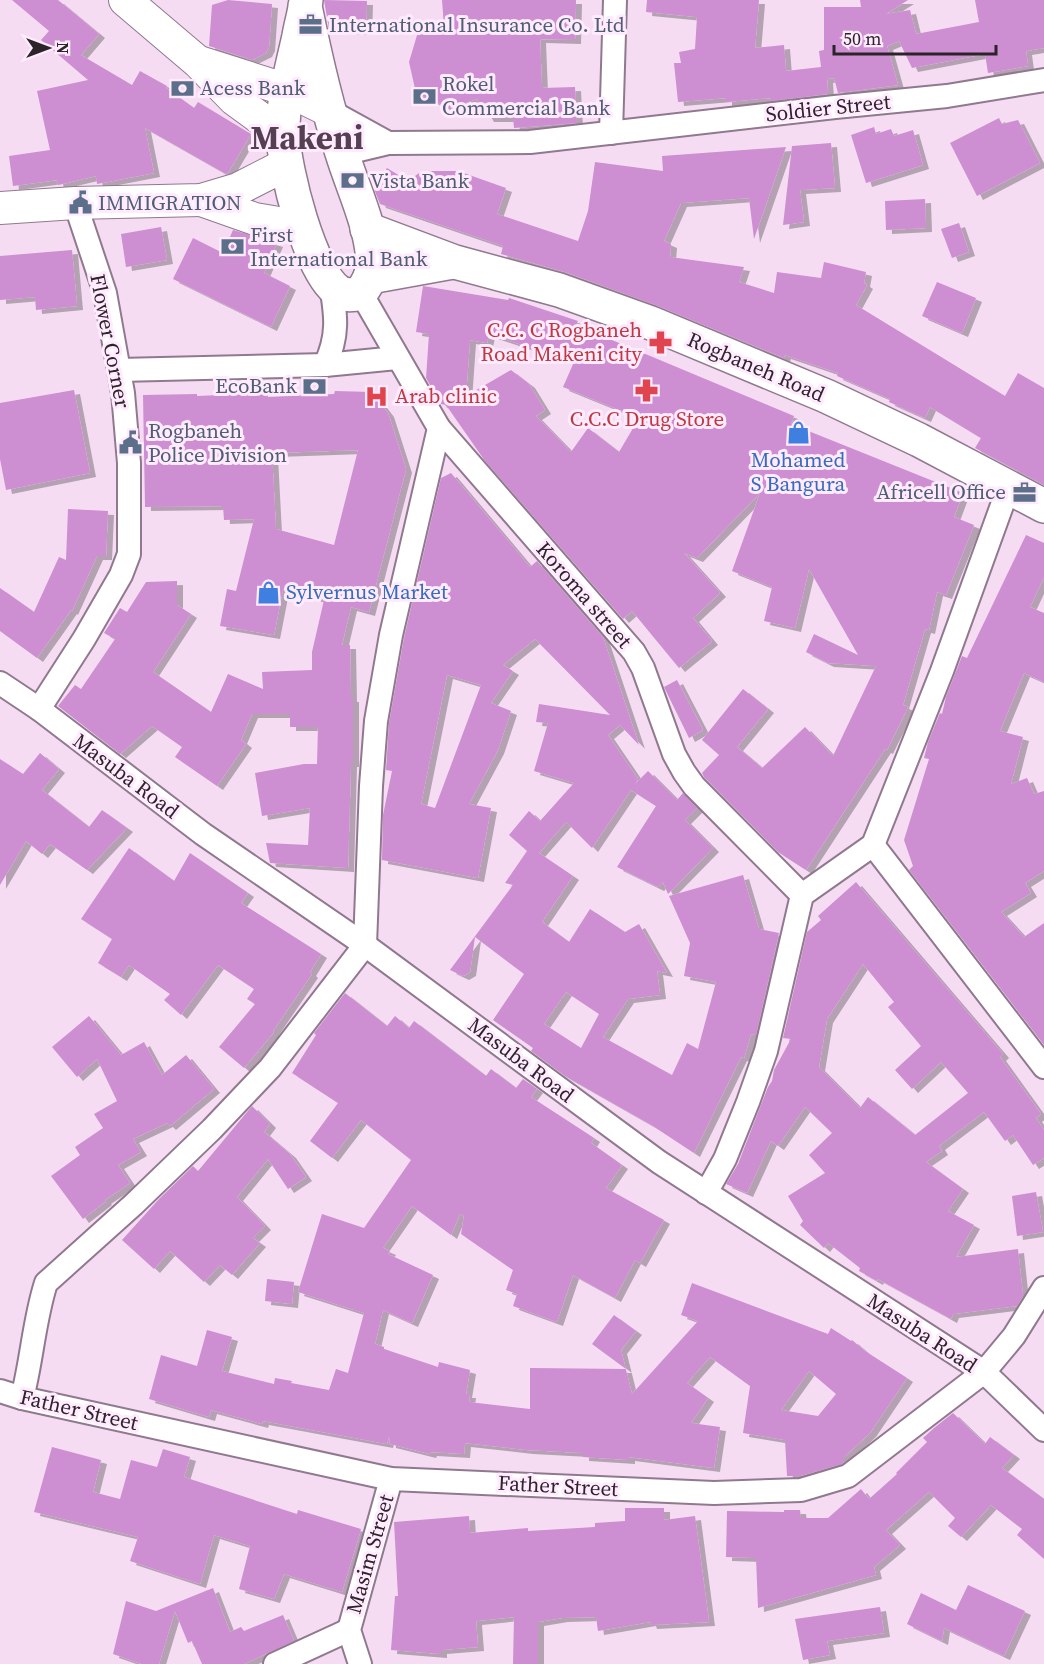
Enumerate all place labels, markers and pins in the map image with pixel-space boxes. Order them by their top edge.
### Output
place label: International Insurance Co. Ltd [329,10,625,39]
office icon: International Insurance Co. Ltd [298,12,324,38]
place label: Rokel Commercial Bank [442,69,611,122]
place label: Acess Bank [200,73,306,102]
bank icon: Acess Bank [169,75,195,101]
bank icon: Rokel Commercial Bank [411,83,437,109]
place label: Vista Bank [370,166,470,195]
bank icon: Vista Bank [339,168,365,194]
place label: IMMIGRATION [98,188,241,217]
public building icon: IMMIGRATION [67,190,93,216]
place label: First International Bank [250,220,428,273]
bank icon: First International Bank [219,234,245,260]
place label: C.C. C Rogbaneh Road Makeni city [481,315,642,368]
pharmacy icon: C.C. C Rogbaneh Road Makeni city [647,329,673,355]
place label: EcoBank [215,371,298,400]
bank icon: EcoBank [302,373,328,399]
pharmacy icon: C.C.C Drug Store [634,378,660,404]
place label: Arab clinic [395,381,497,410]
hospital icon: Arab clinic [364,383,390,409]
place label: C.C.C Drug Store [570,404,724,433]
place label: Rogbaneh Police Division [148,416,287,469]
shop icon: Mohamed S Bangura [785,419,811,445]
public building icon: Rogbaneh Police Division [117,430,143,456]
place label: Mohamed S Bangura [751,445,846,498]
place label: Africell Office [876,477,1006,506]
office icon: Africell Office [1011,479,1037,505]
place label: Sylvernus Market [286,577,448,606]
shop icon: Sylvernus Market [255,579,281,605]

